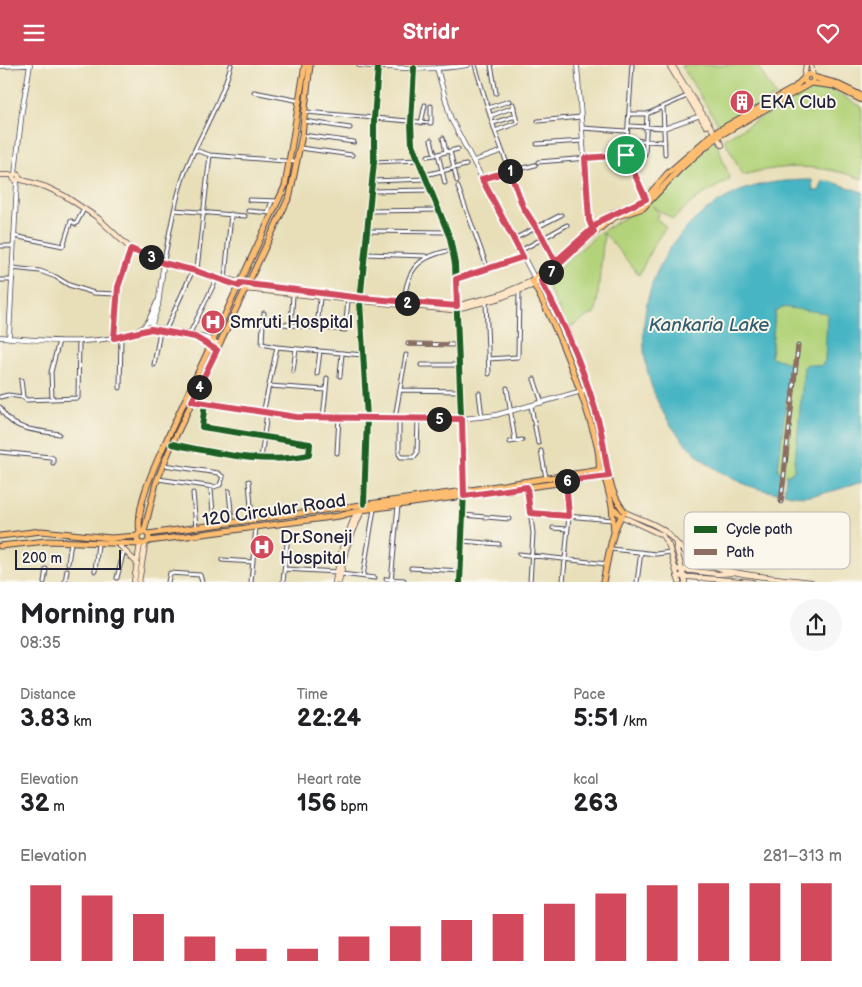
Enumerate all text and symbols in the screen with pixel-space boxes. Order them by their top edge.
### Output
icon: menu [20,19,48,47]
text: Stridr [403,19,459,46]
icon: heart [814,19,842,47]
building icon: EKA Club [729,89,755,115]
place label: EKA Club [760,92,836,113]
pin [605,134,647,176]
icon: arrive [612,141,640,169]
pin: 1 [498,159,522,183]
text: 1 [508,163,513,180]
pin: 3 [138,245,164,269]
text: 3 [147,249,156,266]
pin: 7 [538,259,564,285]
text: 7 [548,264,555,281]
pin: 2 [394,291,420,315]
text: 2 [403,295,412,312]
hospital icon: Smruti Hospital [200,309,226,335]
place label: Smruti Hospital [230,312,353,333]
water label: Kankaria Lake [649,314,769,337]
pin: 4 [186,375,212,399]
text: 4 [195,379,204,396]
pin: 5 [426,407,452,431]
text: 5 [435,411,444,428]
pin: 6 [554,469,580,493]
text: 6 [563,473,572,490]
street label: 120 Circular Road [201,490,347,531]
legend [684,512,850,569]
text: Cycle path [726,521,793,538]
place label: Dr.Soneji Hospital [280,527,353,569]
hospital icon: Dr.Soneji Hospital [249,534,275,560]
text: Path [726,544,754,561]
scale bar [15,547,121,570]
text: 200 m [22,550,62,567]
text: Morning run [20,598,175,631]
button: share [790,599,842,651]
text: 08:35 [20,634,61,653]
text: Distance [20,686,76,703]
text: Time [297,686,328,703]
text: Pace [573,686,605,703]
text: 3.83 [20,703,70,734]
text: 22:24 [297,703,361,734]
text: 5:51 [573,703,619,734]
text: km [70,713,92,730]
text: /km [619,713,647,730]
text: Elevation [20,771,78,788]
text: Heart rate [297,771,361,788]
text: kcal [573,771,598,788]
text: 32 [20,788,50,819]
text: 156 [297,788,337,819]
text: 263 [573,788,618,819]
text: m [50,798,65,815]
text: bpm [337,798,368,815]
text: Elevation [20,847,87,866]
text: 281–313 m [763,847,842,866]

